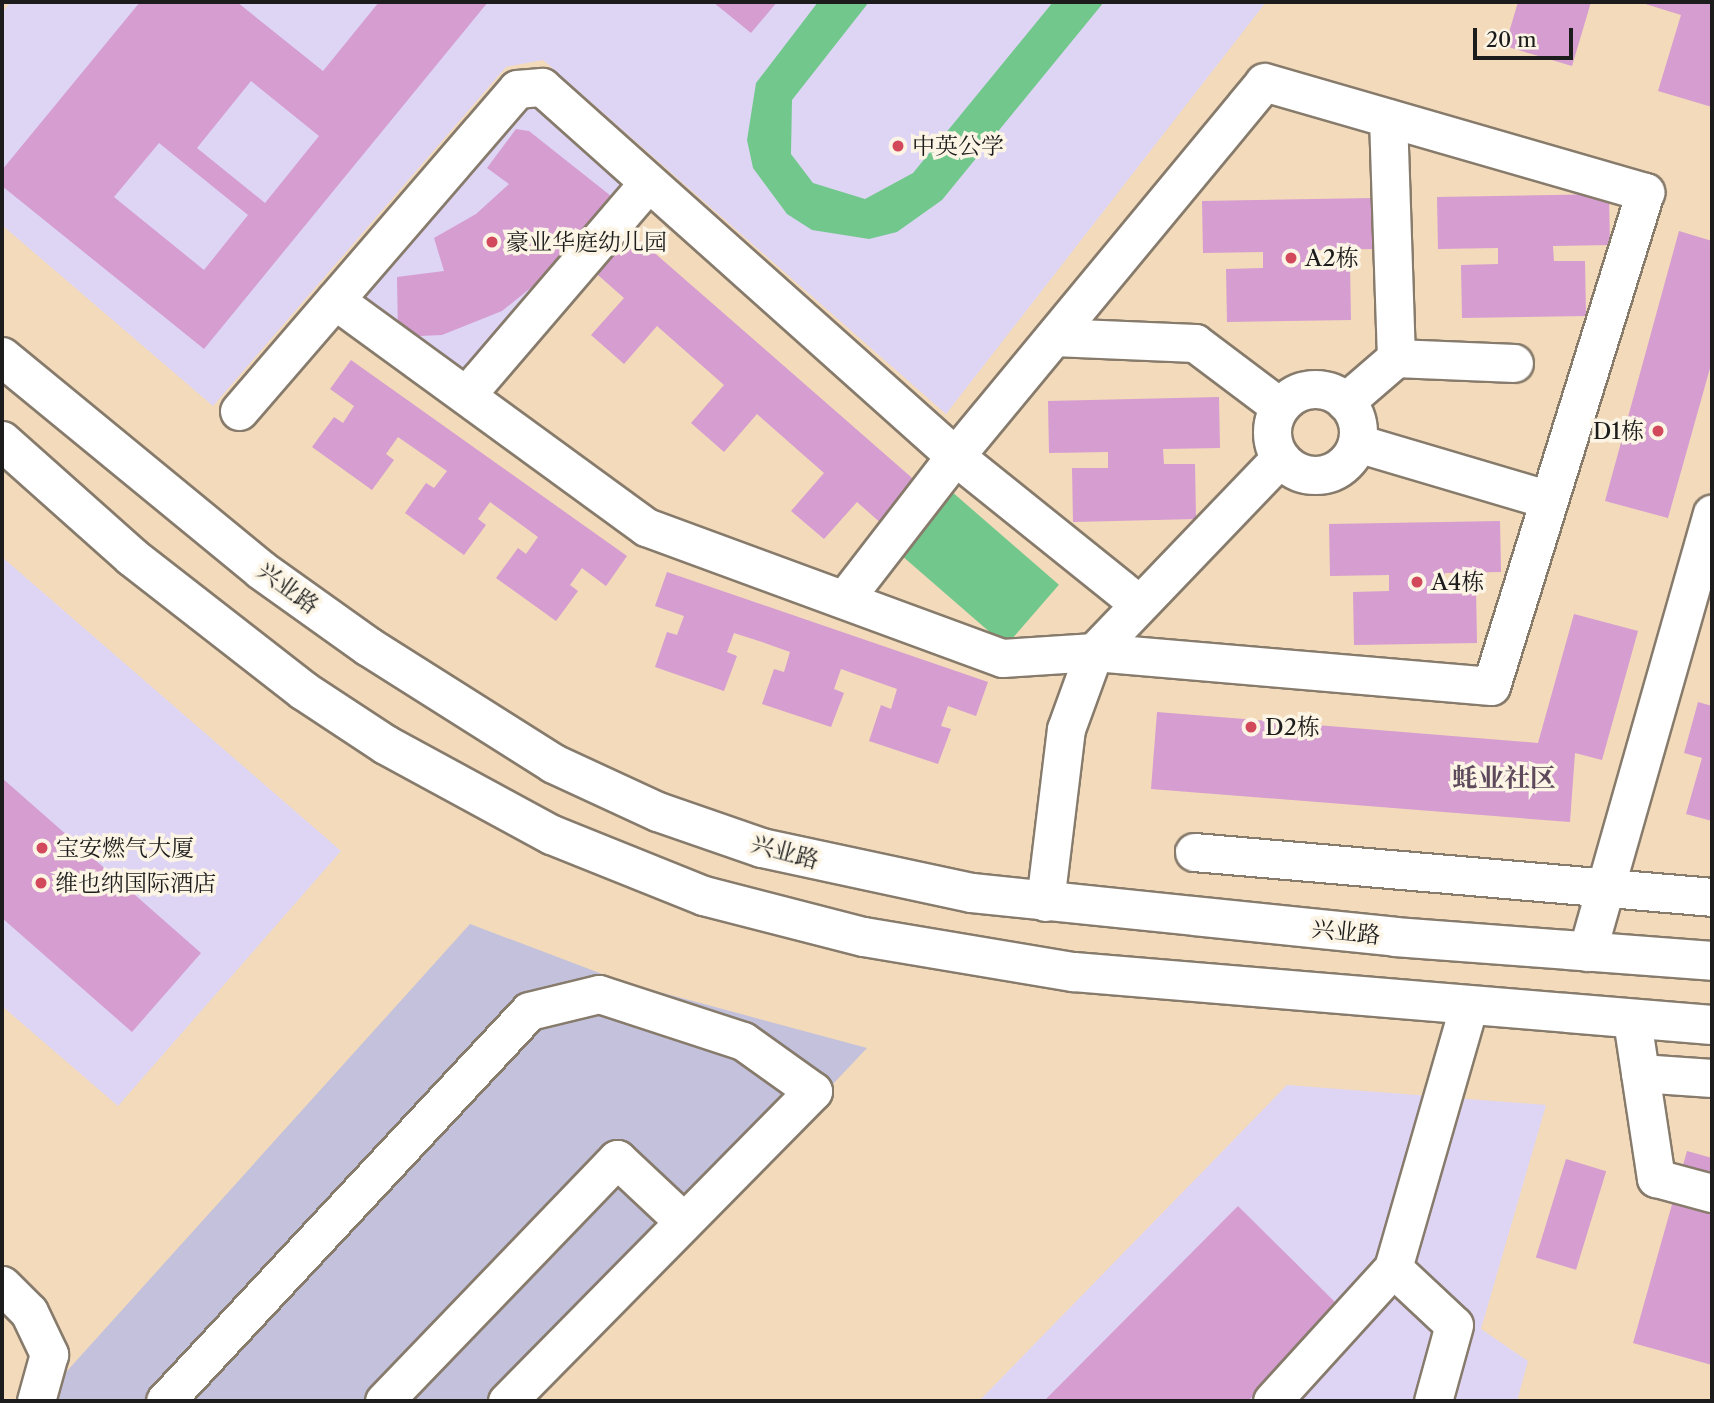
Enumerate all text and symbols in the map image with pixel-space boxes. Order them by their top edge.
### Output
scale bar [1476,14,1576,58]
text: 20 m [1486,27,1537,52]
place label: 中英公学 [912,132,1004,160]
marker: 中英公学 [890,138,906,154]
place label: 豪业华庭幼儿园 [506,228,667,256]
marker: 豪业华庭幼儿园 [484,234,500,250]
place label: A2栋 [1305,244,1359,272]
marker: A2栋 [1283,250,1299,266]
place label: D1栋 [1593,417,1644,445]
marker: D1栋 [1650,423,1666,439]
street label: 兴业路 [252,557,324,619]
place label: A4栋 [1431,568,1484,596]
marker: A4栋 [1409,574,1425,590]
place label: D2栋 [1265,713,1320,741]
marker: D2栋 [1243,719,1259,735]
district label: 蚝业社区 [1452,763,1556,795]
street label: 兴业路 [748,830,822,874]
place label: 宝安燃气大厦 [56,834,194,862]
marker: 宝安燃气大厦 [34,840,50,856]
place label: 维也纳国际酒店 [55,869,216,897]
marker: 维也纳国际酒店 [33,875,49,891]
street label: 兴业路 [1310,915,1382,949]

